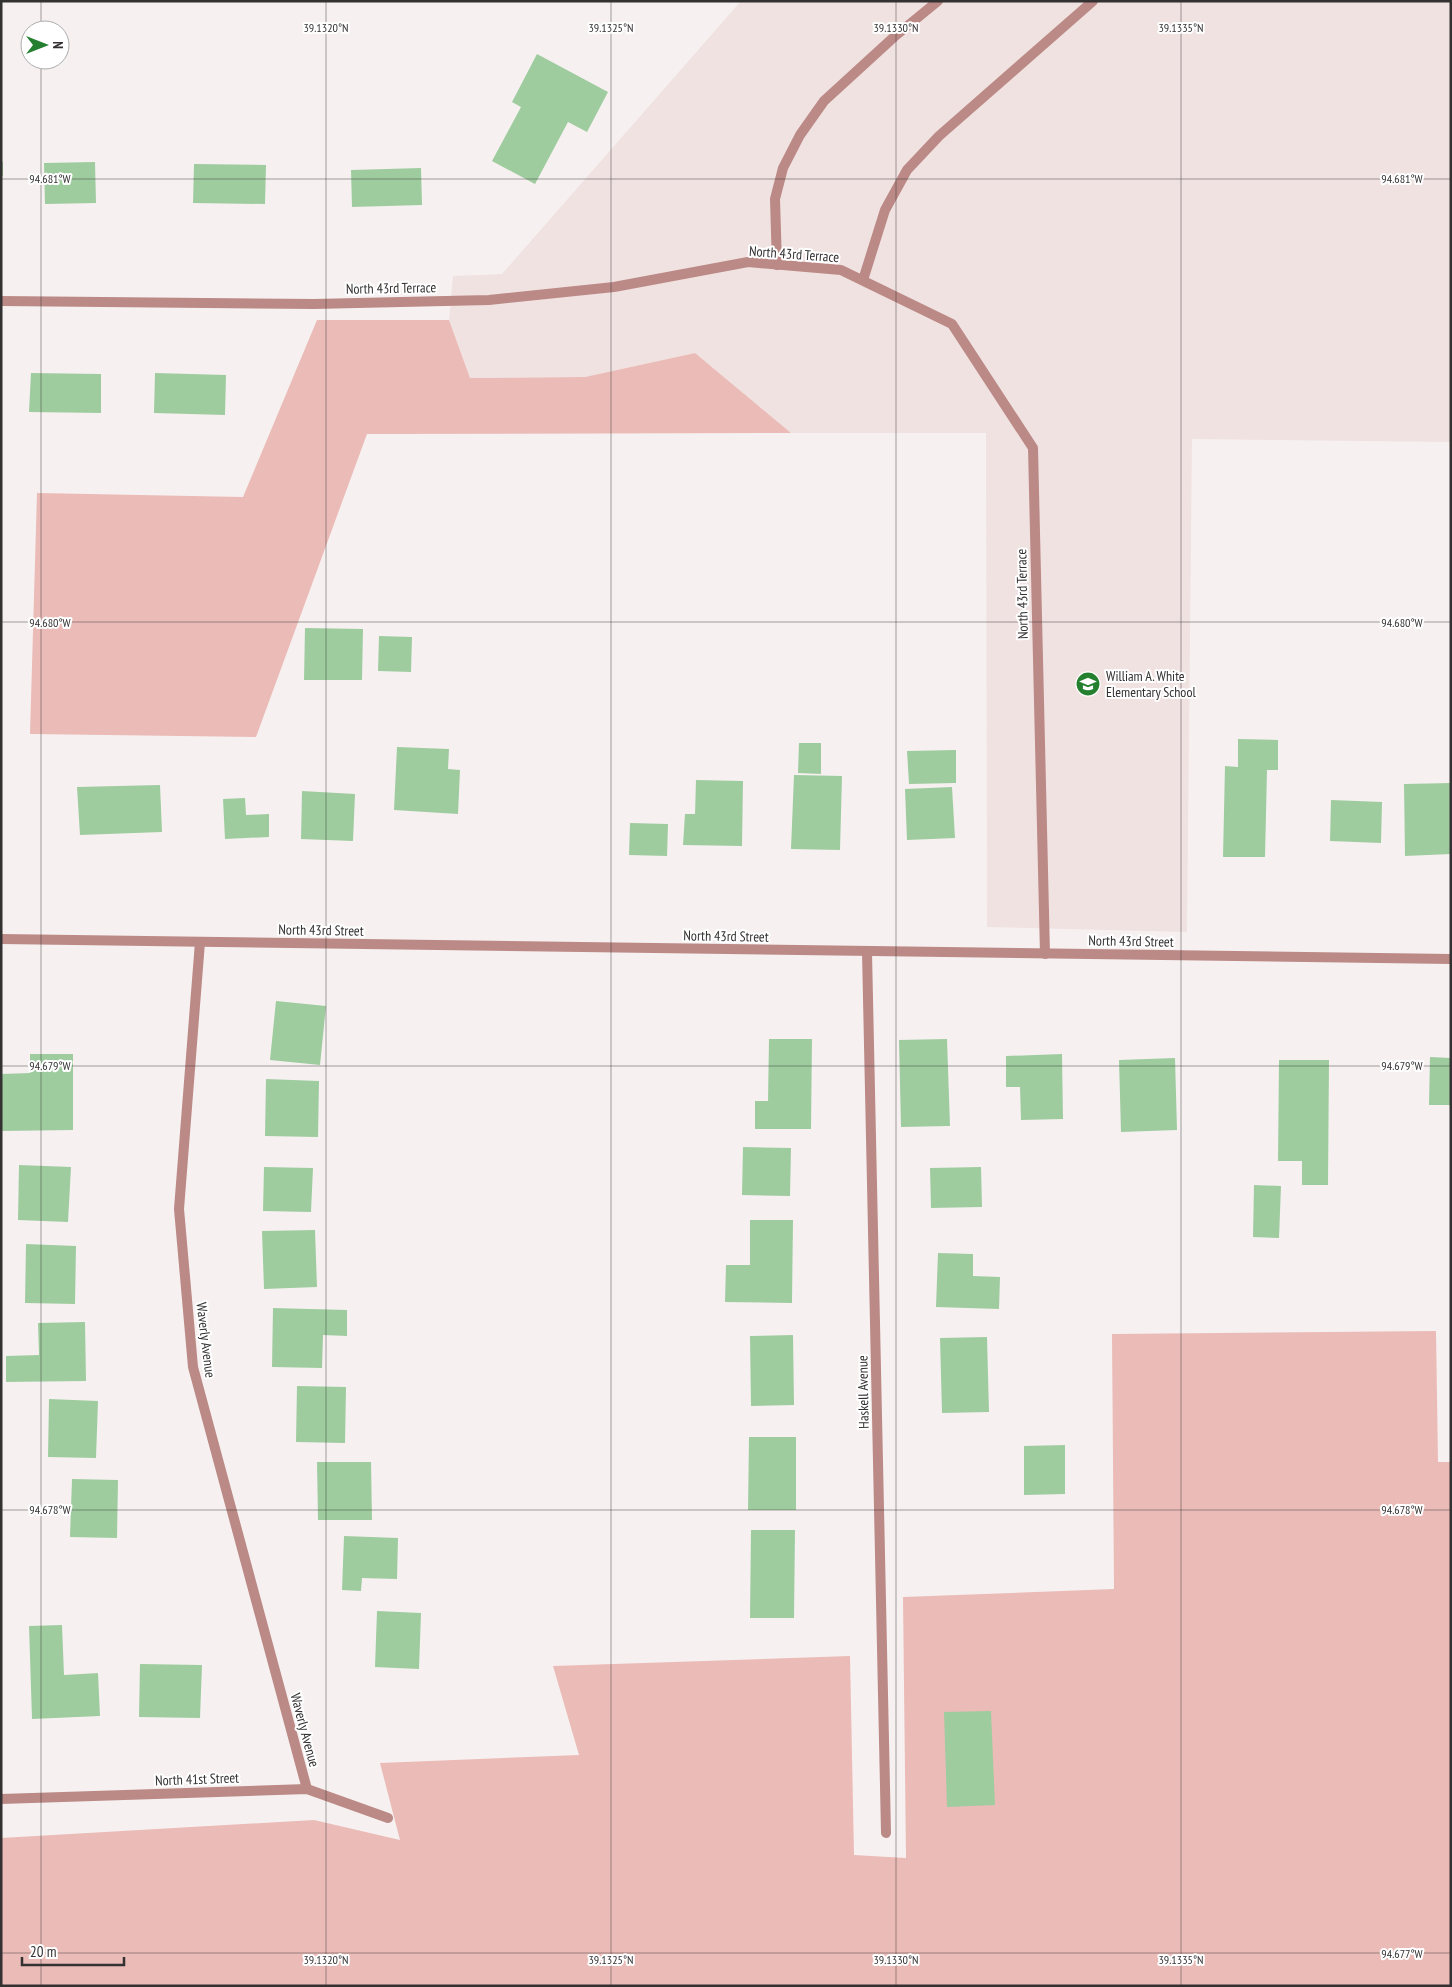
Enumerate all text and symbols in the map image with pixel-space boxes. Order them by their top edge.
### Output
north arrow [20,20,70,70]
text: 39.1320°N [303,20,349,35]
text: 39.1325°N [588,20,634,35]
text: 39.1330°N [873,20,919,35]
text: 39.1335°N [1158,20,1204,35]
text: N [49,41,67,49]
text: 94.681°W [29,171,71,186]
text: 94.681°W [1381,171,1423,186]
street label: North 43rd Terrace [748,242,840,266]
street label: North 43rd Terrace [346,278,436,298]
street label: North 43rd Terrace [1012,549,1032,639]
text: 94.680°W [29,615,71,630]
text: 94.680°W [1381,615,1423,630]
place label: William A. White Elementary School [1106,667,1196,701]
school or university icon: William A. White Elementary School [1075,671,1101,697]
street label: North 43rd Street [278,920,364,940]
street label: North 43rd Street [683,926,769,946]
street label: North 43rd Street [1088,931,1174,951]
text: 94.679°W [29,1058,71,1073]
text: 94.679°W [1381,1058,1423,1073]
street label: Waverly Avenue [192,1301,220,1379]
street label: Haskell Avenue [853,1355,873,1429]
text: 94.678°W [29,1502,71,1517]
text: 94.678°W [1381,1502,1423,1517]
street label: Waverly Avenue [287,1691,324,1769]
street label: North 41st Street [155,1769,239,1789]
scale bar [22,1934,125,1966]
text: 20 m [30,1942,56,1961]
text: 94.677°W [1381,1946,1423,1961]
text: 39.1320°N [303,1952,349,1967]
text: 39.1325°N [588,1952,634,1967]
text: 39.1330°N [873,1952,919,1967]
text: 39.1335°N [1158,1952,1204,1967]

